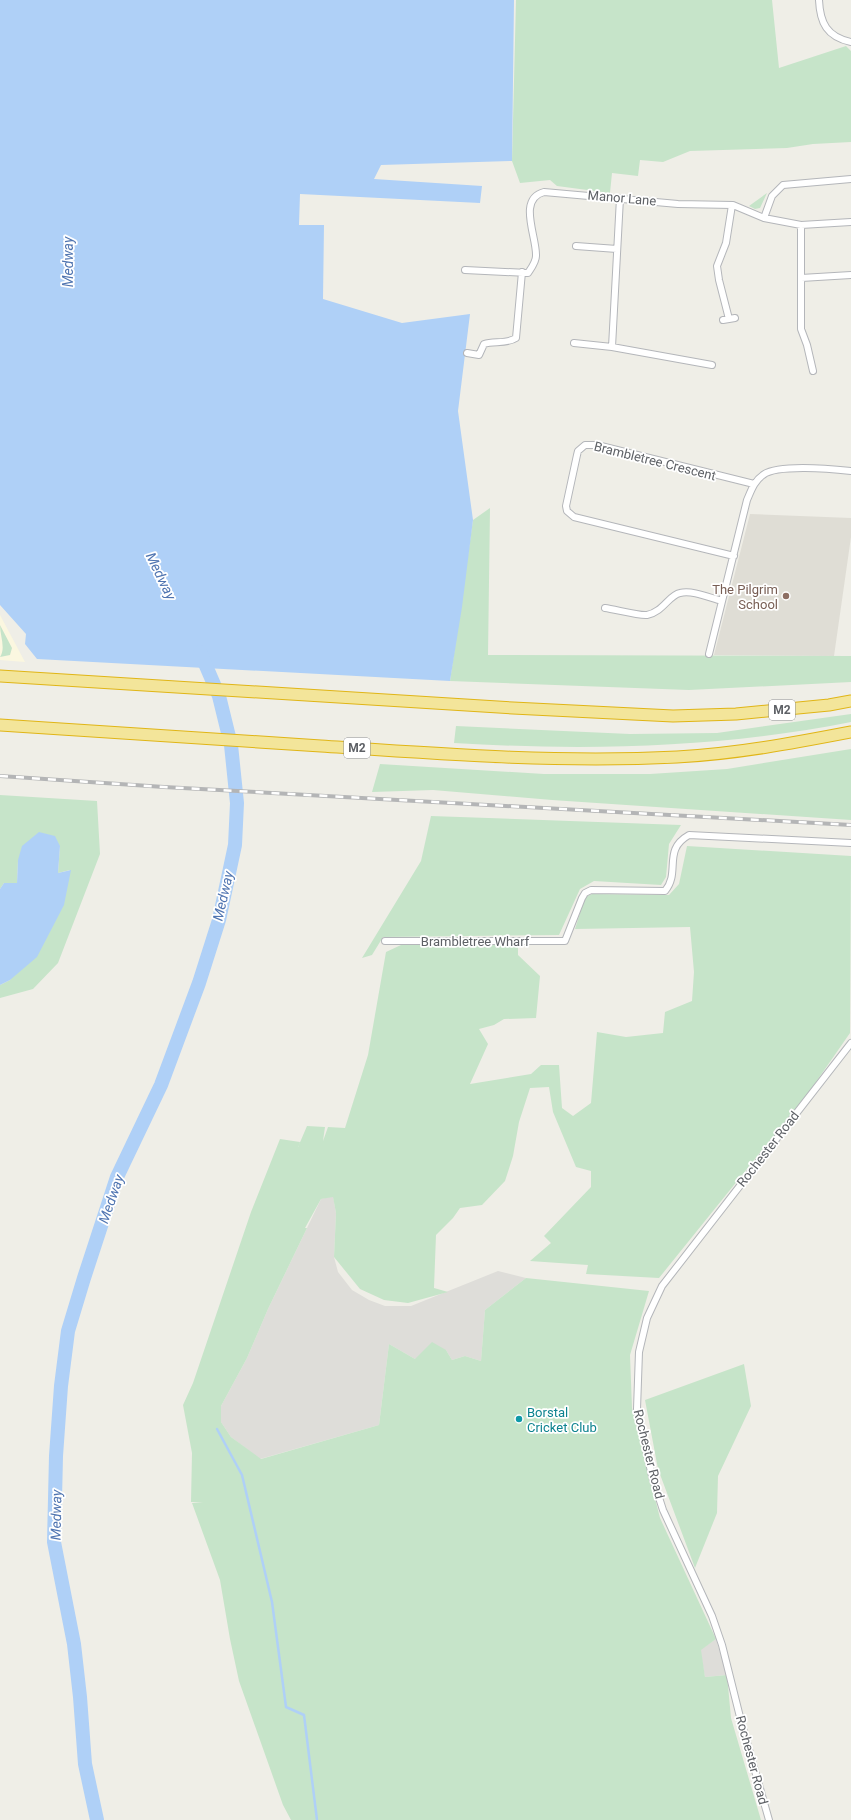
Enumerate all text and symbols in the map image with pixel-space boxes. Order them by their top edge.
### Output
street label: Manor Lane [587,188,657,208]
water label: Medway [60,236,76,287]
street label: Brambletree Crescent [592,439,718,483]
water label: Medway [143,550,180,603]
place label: The Pilgrim School [712,582,778,612]
marker: The Pilgrim School [781,591,791,601]
road number: M2 [769,700,795,720]
road number: M2 [344,738,370,758]
water label: Medway [210,869,237,922]
street label: Brambletree Wharf [421,934,530,949]
street label: Rochester Road [734,1108,802,1190]
water label: Medway [95,1172,127,1226]
place label: Borstal Cricket Club [527,1405,597,1435]
street label: Rochester Road [631,1408,667,1500]
marker: Borstal Cricket Club [514,1414,524,1424]
water label: Medway [48,1489,64,1540]
street label: Rochester Road [733,1714,771,1806]

